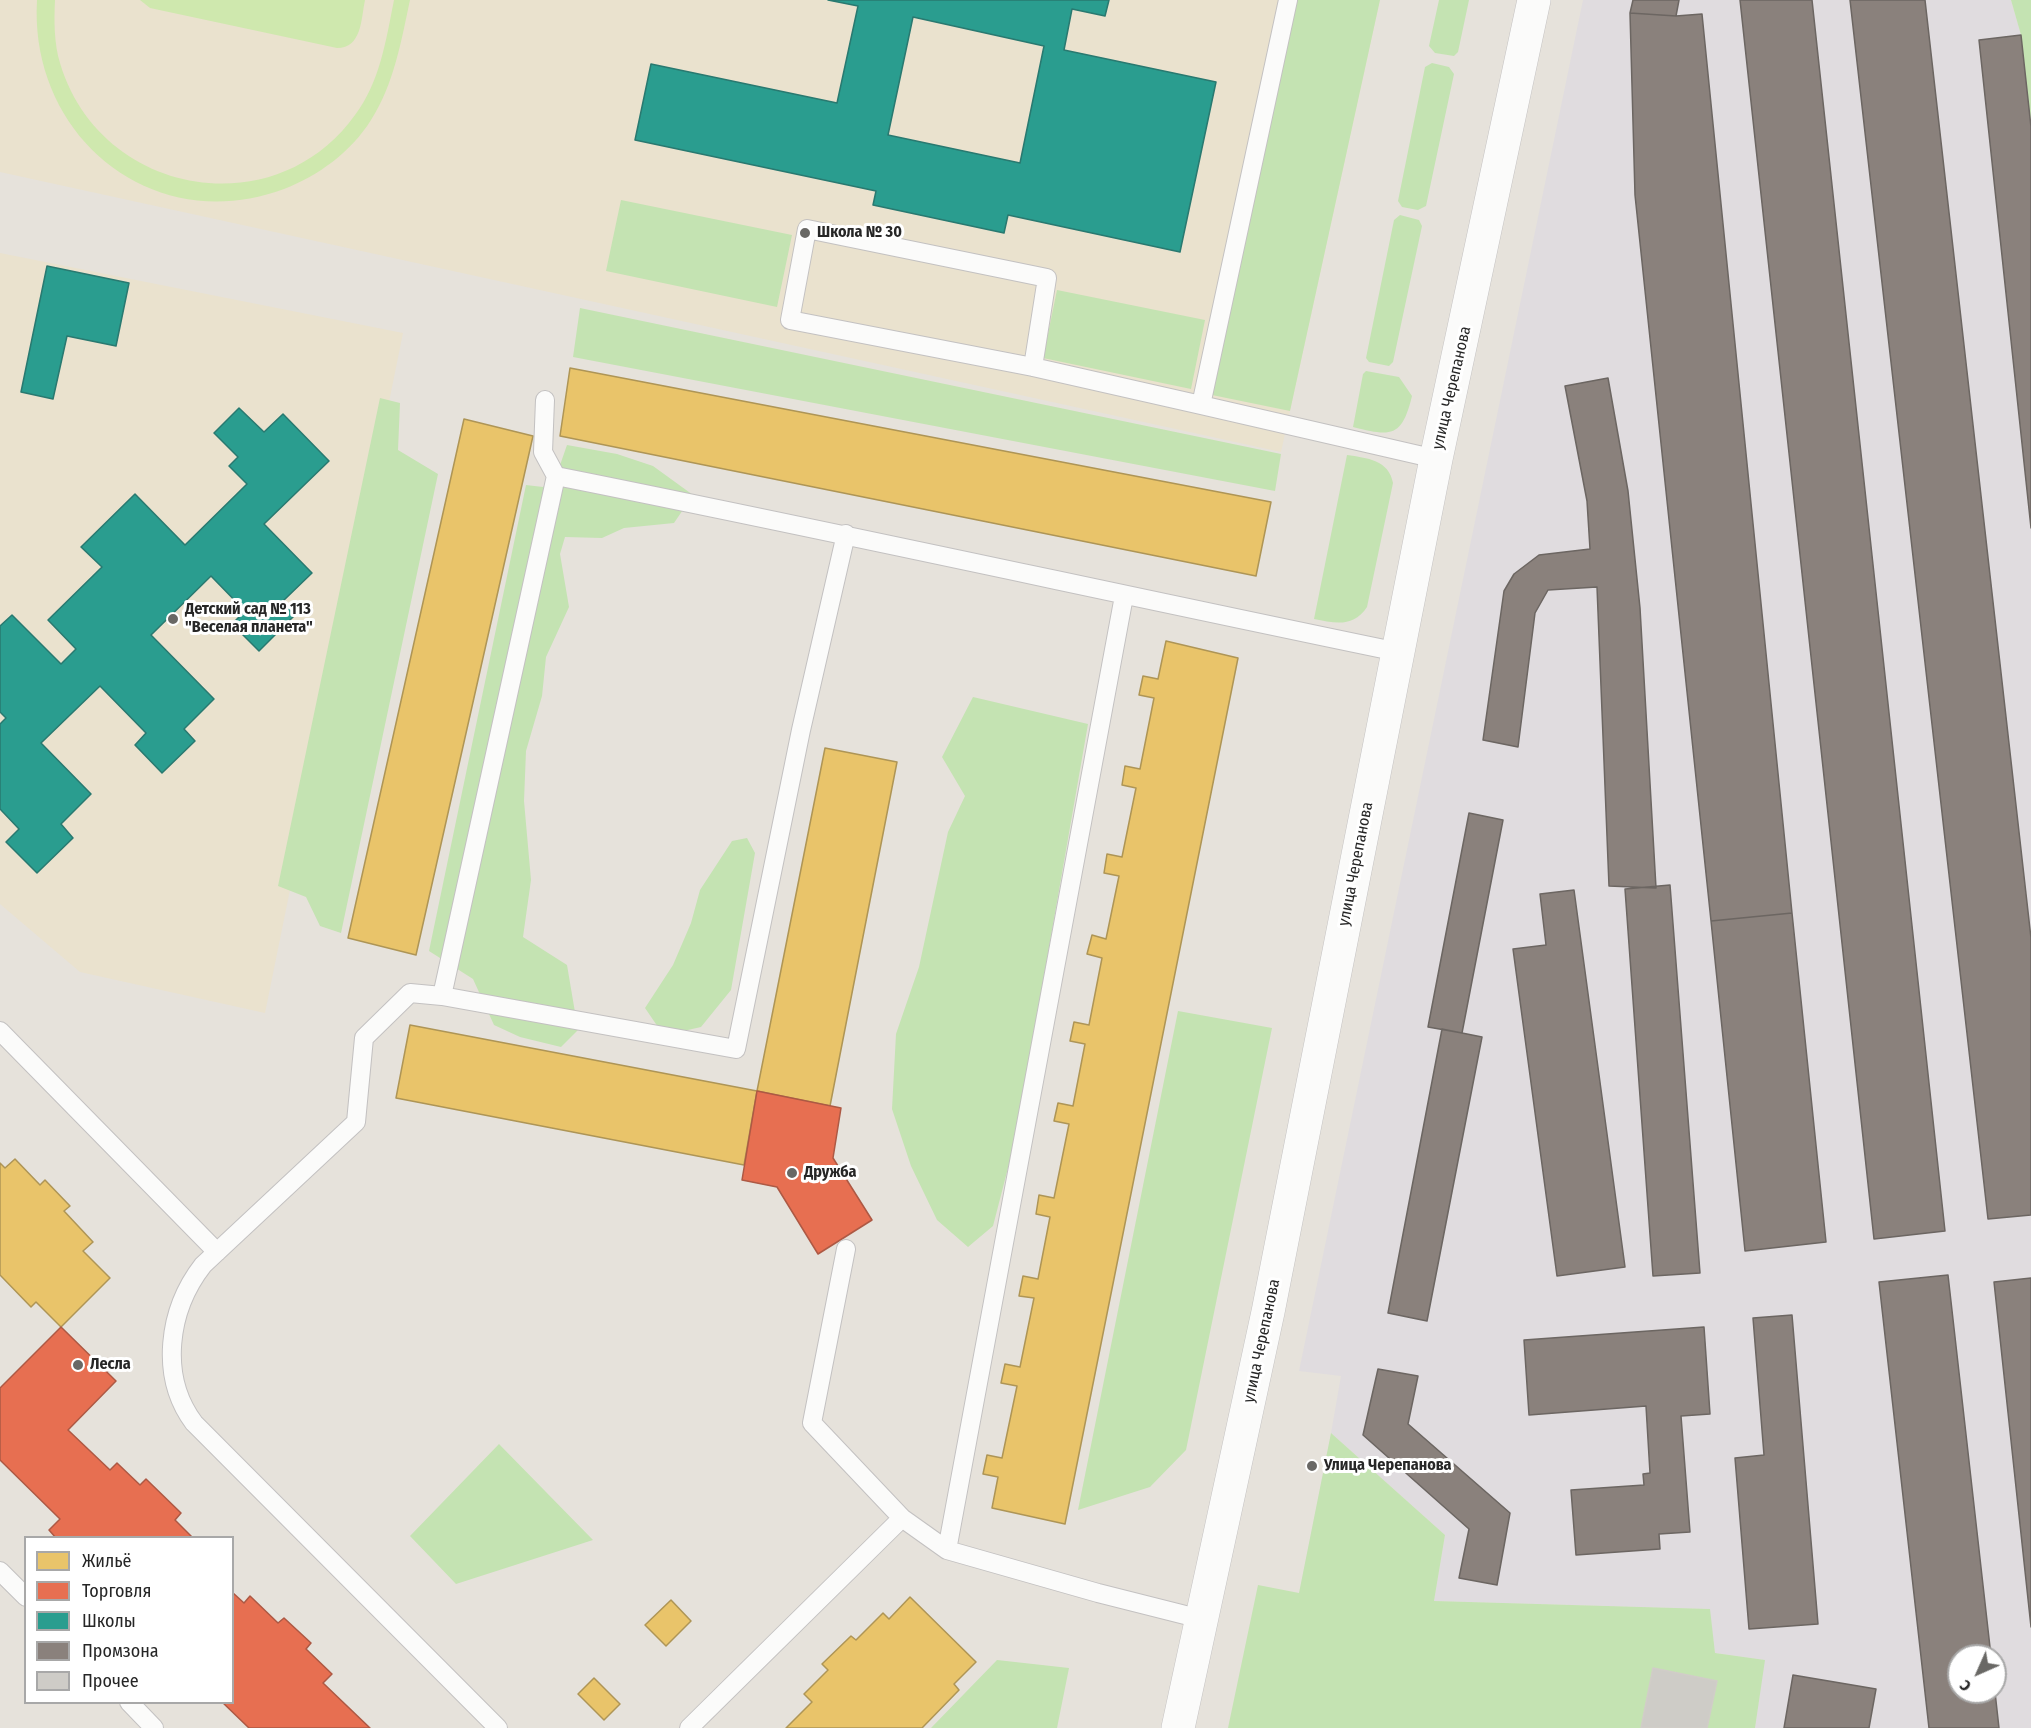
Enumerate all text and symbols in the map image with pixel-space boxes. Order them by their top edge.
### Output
place label: Школа № 30 [817,223,902,243]
marker: Школа № 30 [798,226,812,240]
street label: улица Черепанова [1428,324,1476,452]
place label: Детский сад № 113 "Веселая планета" [185,600,313,638]
marker: Детский сад № 113 "Веселая планета" [166,612,180,626]
street label: улица Черепанова [1335,800,1377,928]
place label: Дружба [804,1163,856,1183]
marker: Дружба [785,1166,799,1180]
street label: улица Черепанова [1240,1277,1284,1405]
place label: Лесла [90,1355,131,1375]
marker: Лесла [71,1358,85,1372]
place label: Улица Черепанова [1324,1456,1452,1476]
marker: Улица Черепанова [1305,1459,1319,1473]
legend [24,1536,234,1704]
text: Жильё [82,1550,132,1572]
text: Торговля [82,1580,151,1602]
text: Школы [82,1610,136,1632]
text: Промзона [82,1640,159,1662]
north arrow [1947,1644,2007,1704]
text: Прочее [82,1670,139,1692]
text: С [1956,1676,1975,1695]

